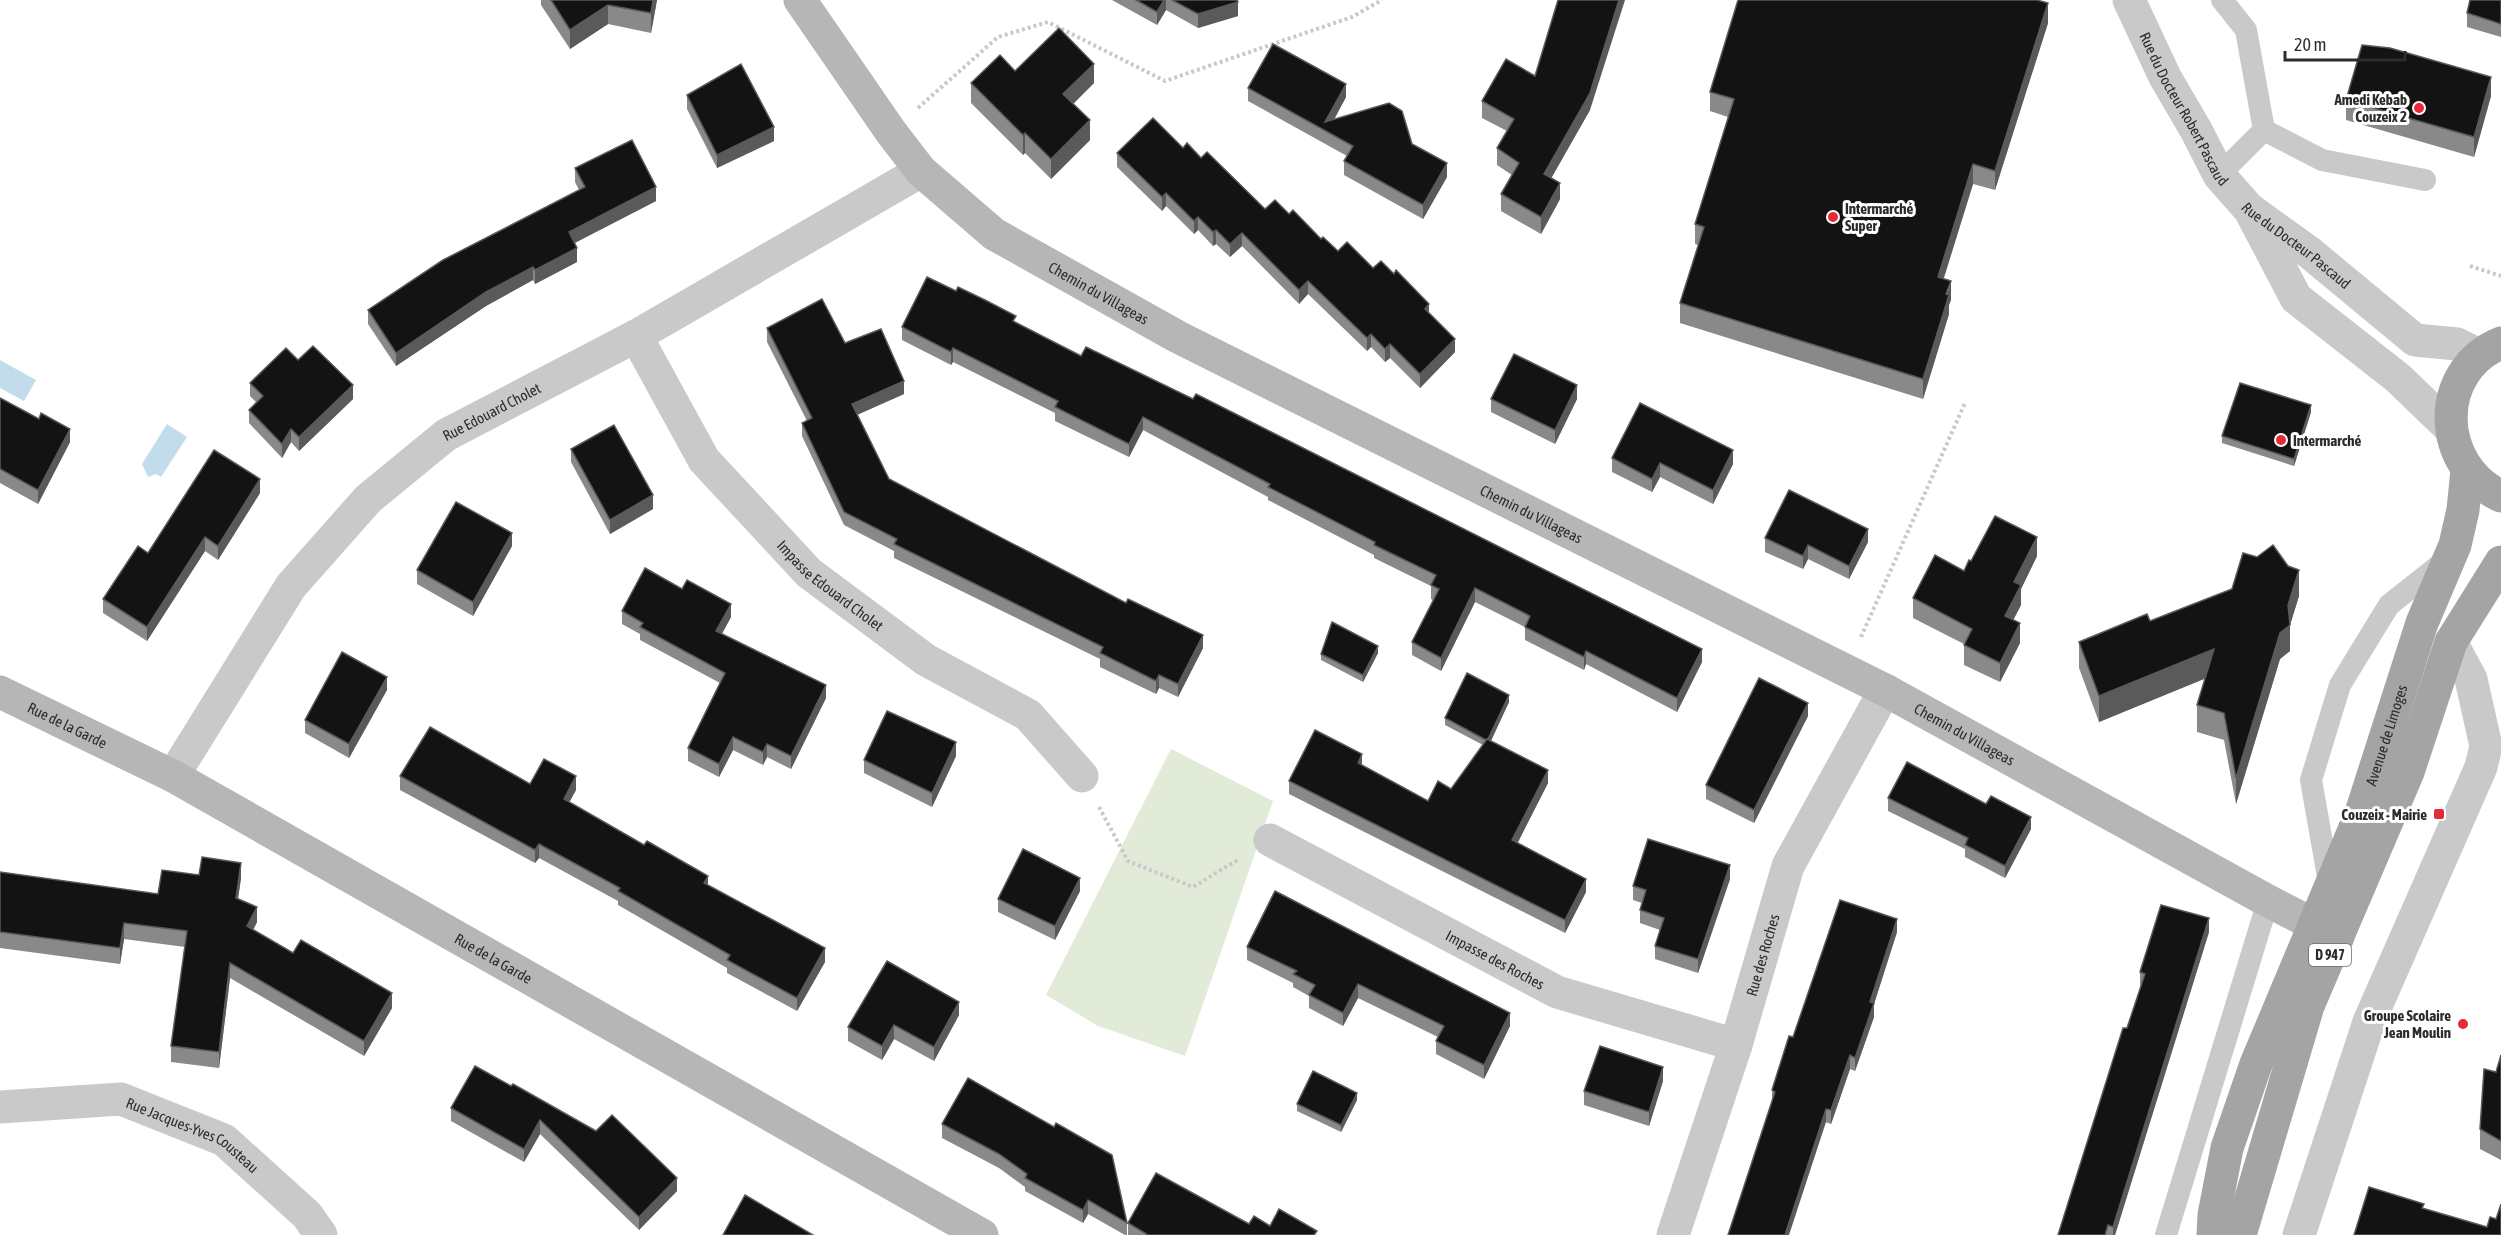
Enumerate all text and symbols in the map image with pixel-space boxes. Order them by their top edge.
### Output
scale bar [2285,24,2405,62]
street label: Rue du Docteur Robert Pascaud [2137,29,2232,189]
text: 20 m [2294,34,2326,55]
place label: Amedi Kebab Couzeix 2 [2333,91,2407,125]
marker: Amedi Kebab Couzeix 2 [2412,101,2426,115]
street label: Rue du Docteur Pascaud [2238,199,2354,292]
place label: Intermarché Super [1845,200,1914,234]
marker: Intermarché Super [1826,210,1840,224]
street label: Chemin du Villageas [1046,258,1152,327]
street label: Rue Edouard Cholet [440,379,543,444]
place label: Intermarché [2293,432,2362,449]
marker: Intermarché [2274,433,2288,447]
street label: Chemin du Villageas [1478,481,1585,546]
street label: Impasse Edouard Cholet [774,536,887,634]
street label: Avenue de Limoges [2362,683,2410,788]
street label: Rue de la Garde [25,698,110,751]
street label: Chemin du Villageas [1912,699,2018,768]
place label: Couzeix - Mairie [2341,806,2427,823]
marker: Couzeix - Mairie [2432,807,2446,821]
street label: Rue des Roches [1742,912,1782,998]
street label: Impasse des Roches [1443,926,1548,992]
street label: Rue de la Garde [452,929,535,987]
road number: D 947 [2309,944,2351,966]
place label: Groupe Scolaire Jean Moulin [2364,1007,2451,1041]
marker: Groupe Scolaire Jean Moulin [2456,1017,2470,1031]
street label: Rue Jacques-Yves Cousteau [124,1094,262,1176]

